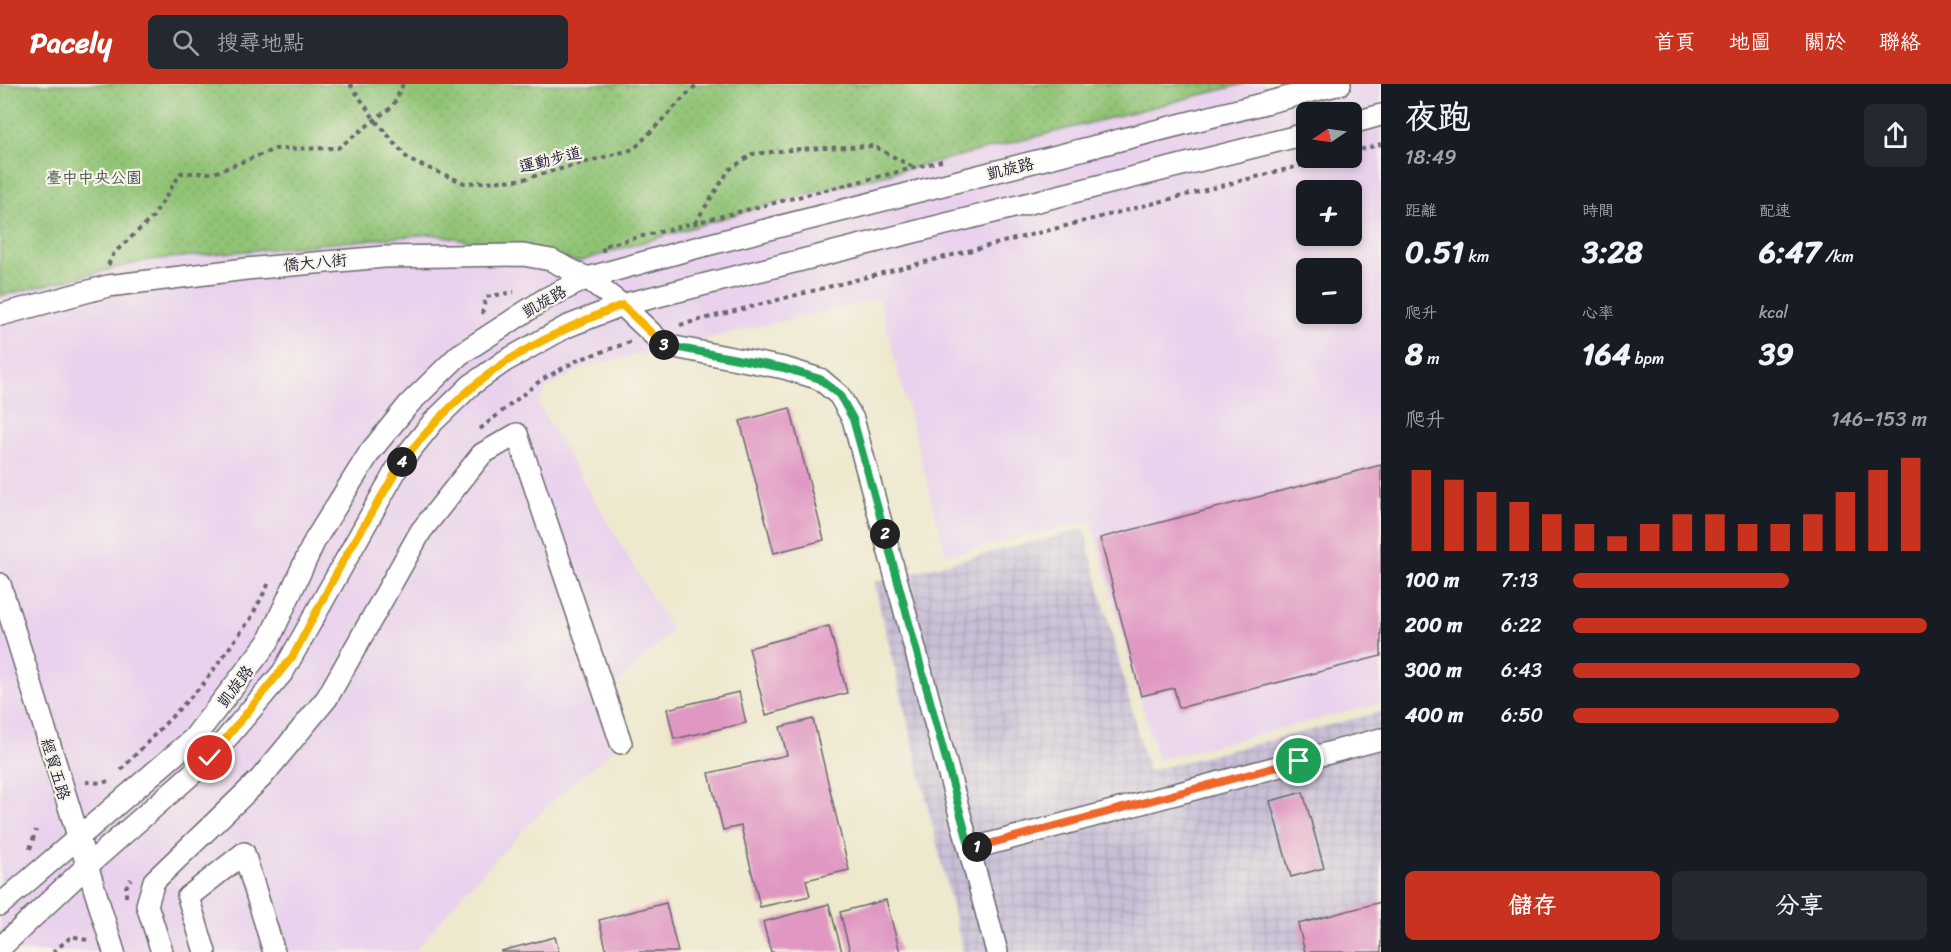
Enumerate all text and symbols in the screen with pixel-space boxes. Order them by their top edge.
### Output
search box [148,15,568,69]
text: Pacely [30,18,112,67]
text: 搜尋地點 [217,23,305,62]
text: 首頁 [1654,23,1696,61]
text: 地圖 [1729,23,1771,61]
text: 關於 [1804,23,1846,61]
text: 聯絡 [1879,23,1921,61]
icon: search [169,26,202,59]
text: 夜跑 [1405,88,1471,146]
north arrow [1296,102,1362,168]
map controls [1296,102,1362,324]
button: share [1864,104,1927,167]
street label: 運動步道 [516,138,585,181]
text: 18:49 [1405,140,1456,175]
street label: 凱旋路 [983,149,1037,188]
park label: 臺中中央公園 [46,163,142,192]
button: + [1296,180,1362,246]
text: 距離 [1405,196,1437,225]
text: 時間 [1582,196,1614,225]
text: 配速 [1759,196,1791,225]
text: 0.51 [1405,225,1464,279]
text: 3:28 [1582,225,1643,279]
text: 6:47 [1759,225,1821,279]
text: km [1464,242,1489,271]
text: /km [1821,242,1854,271]
street label: 僑大八街 [282,245,348,280]
button: − [1296,258,1362,324]
street label: 凱旋路 [516,277,572,326]
text: 爬升 [1405,298,1437,327]
text: 心率 [1582,298,1614,327]
text: kcal [1759,298,1788,327]
text: 8 [1405,327,1423,381]
text: 164 [1582,327,1631,381]
text: 39 [1759,327,1794,381]
pin: 3 [649,330,679,360]
text: 3 [660,330,668,359]
text: m [1423,344,1440,373]
text: bpm [1631,344,1664,373]
text: 爬升 [1405,402,1445,437]
text: 146–153 m [1831,402,1927,437]
pin: 4 [387,447,417,477]
text: 4 [397,447,407,476]
pin: 2 [870,519,900,549]
text: 2 [880,519,890,548]
text: 100 m [1405,563,1459,598]
text: 7:13 [1501,563,1538,598]
text: 200 m [1405,608,1462,643]
text: 6:22 [1501,608,1541,643]
text: 300 m [1405,653,1462,688]
text: 6:43 [1501,653,1542,688]
street label: 凱旋路 [209,658,261,714]
text: 400 m [1405,698,1463,733]
text: 6:50 [1501,698,1543,733]
pin [184,732,235,783]
street label: 經貿五路 [32,734,79,804]
pin [1273,735,1324,786]
icon: check [193,741,226,774]
icon: arrive [1282,744,1315,777]
pin: 1 [962,832,992,862]
text: 1 [974,832,980,861]
button: 儲存 [1405,871,1660,940]
button: 分享 [1672,871,1927,940]

